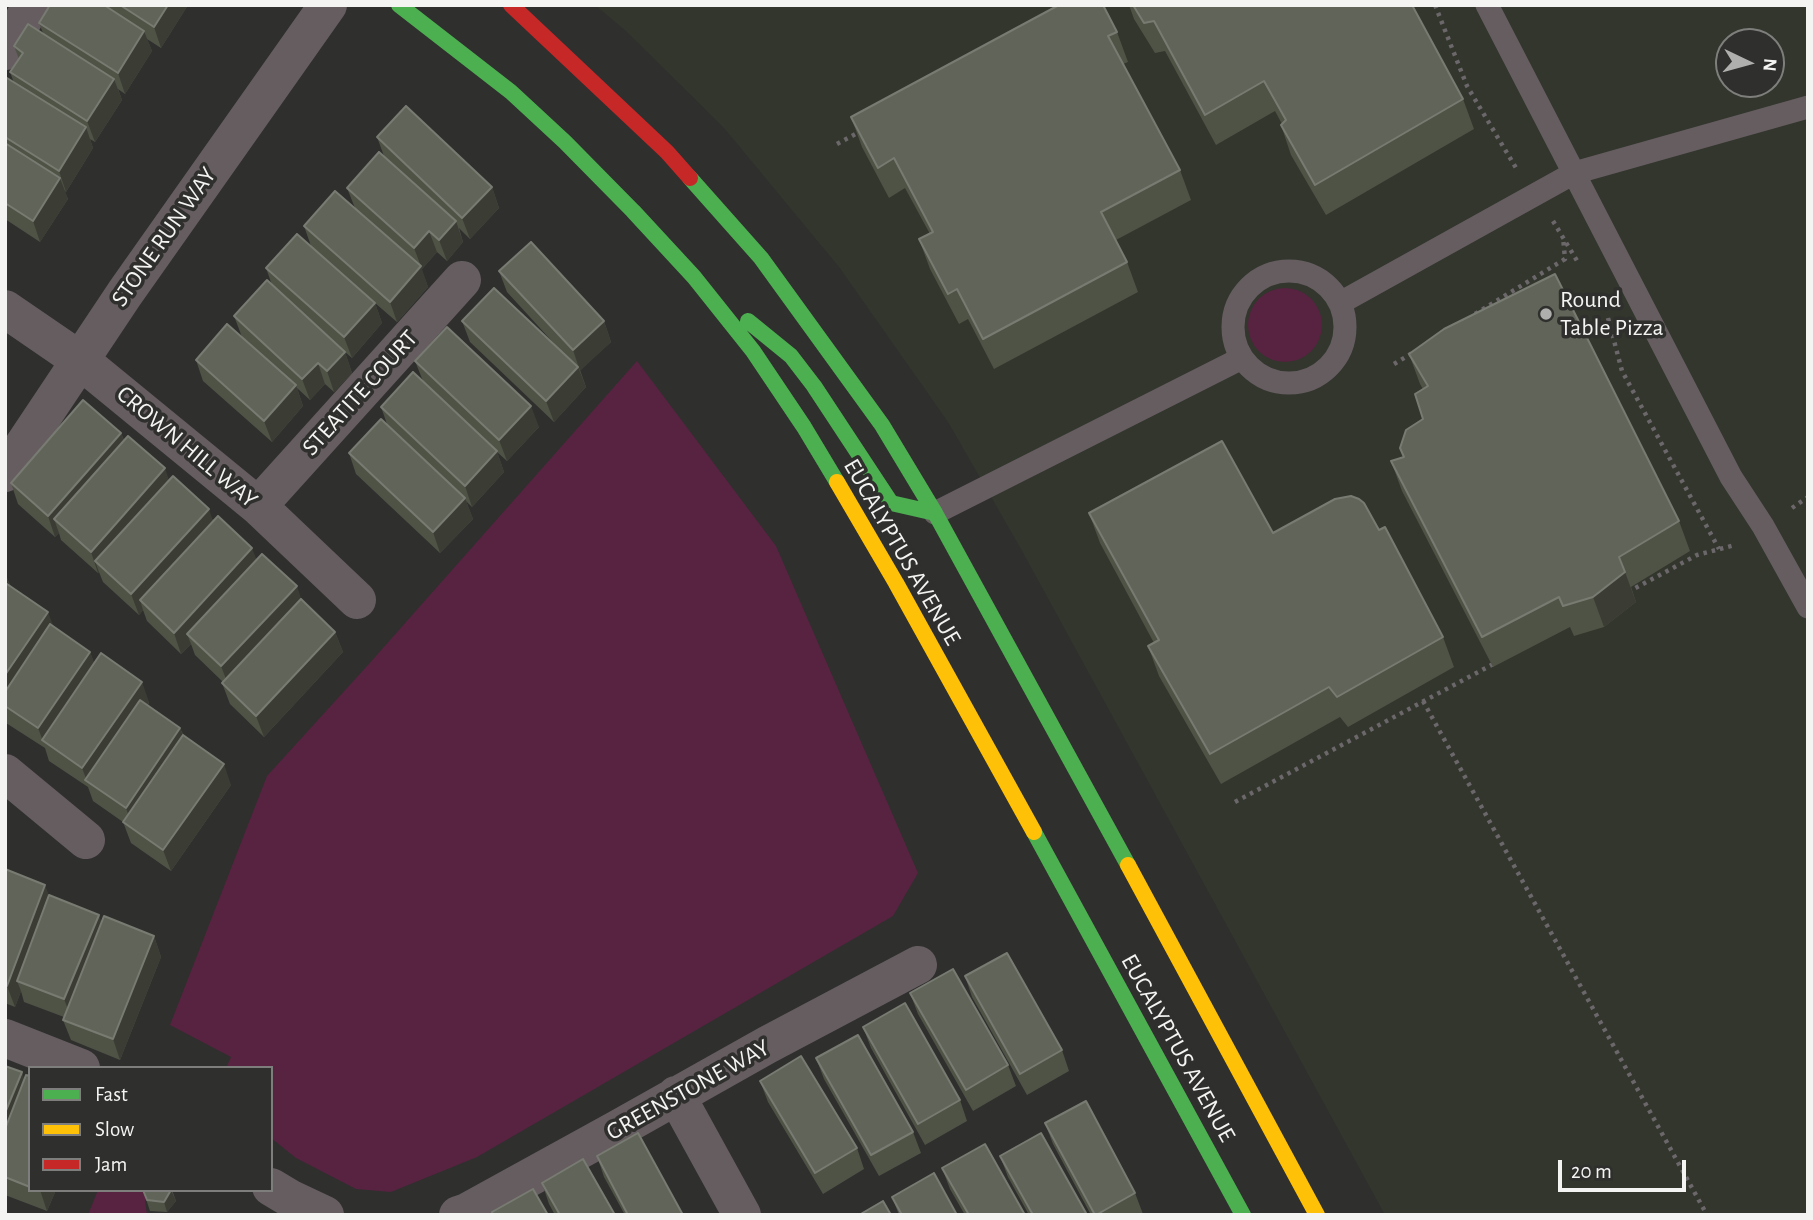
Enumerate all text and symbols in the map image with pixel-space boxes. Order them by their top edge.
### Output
north arrow [1715,28,1785,98]
text: N [1759,57,1779,72]
street label: STONE RUN WAY [105,162,223,312]
place label: Round Table Pizza [1560,286,1664,342]
marker: Round Table Pizza [1538,306,1554,322]
street label: STEATITE COURT [296,324,424,462]
street label: CROWN HILL WAY [111,380,263,514]
street label: EUCALYPTUS AVENUE [837,454,967,650]
street label: EUCALYPTUS AVENUE [1114,949,1242,1147]
street label: GREENSTONE WAY [601,1033,775,1147]
legend [28,1066,273,1192]
text: Fast [95,1084,128,1105]
text: Slow [95,1119,134,1140]
scale bar [1561,1146,1689,1190]
text: Jam [95,1154,127,1175]
text: 20 m [1571,1161,1612,1182]

